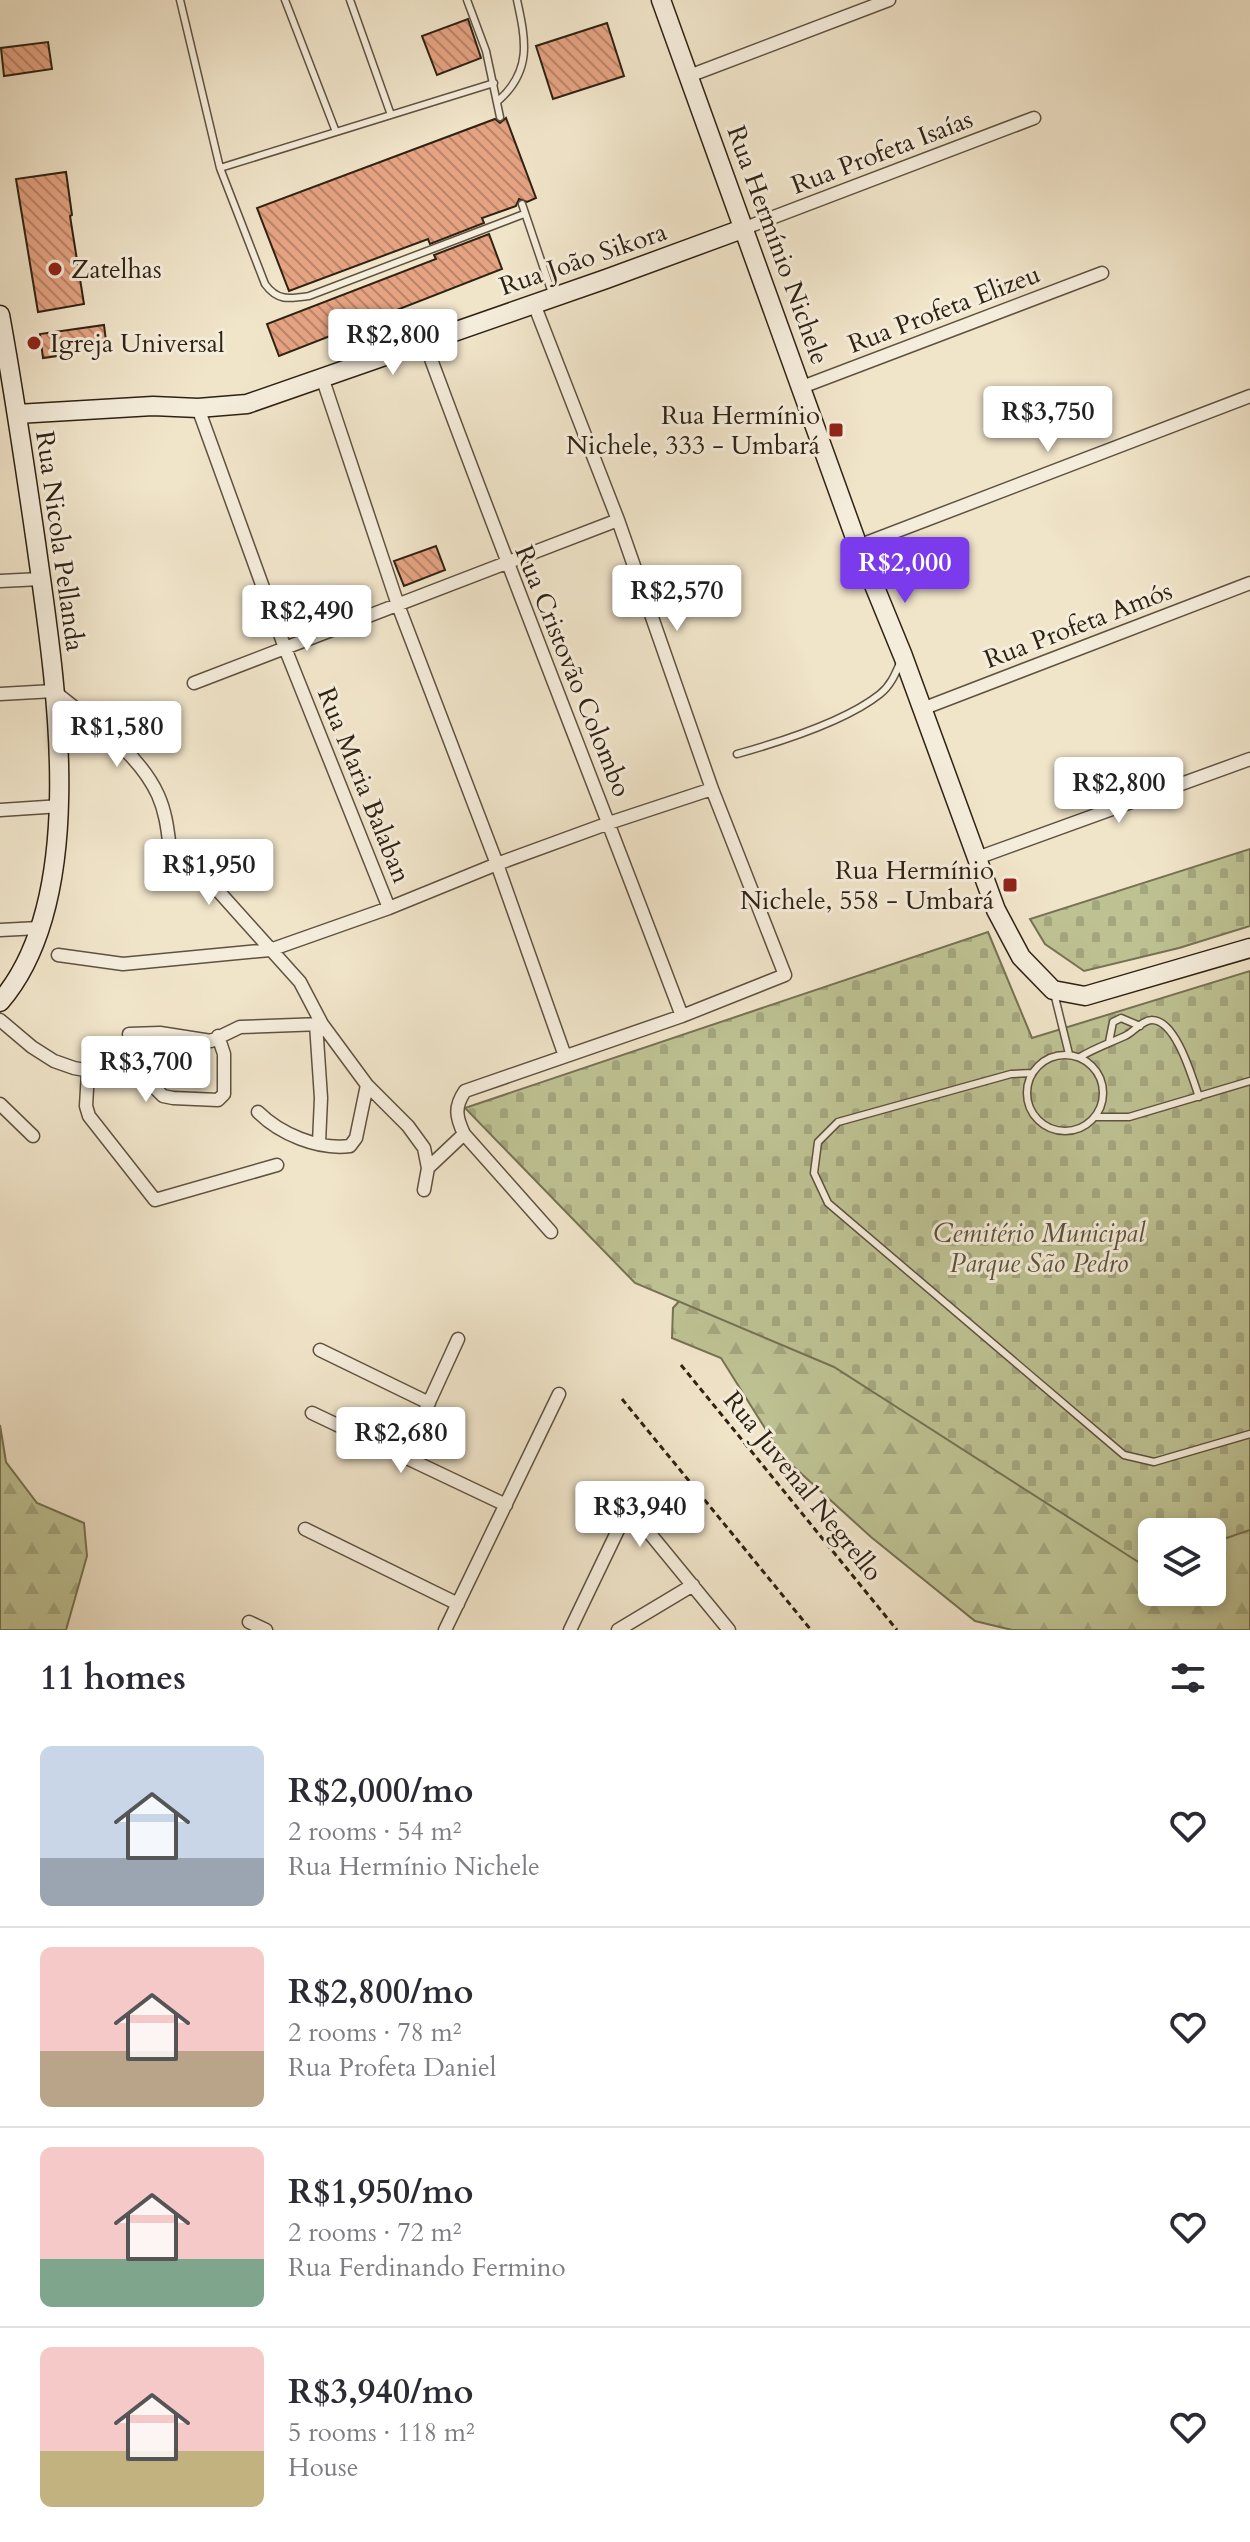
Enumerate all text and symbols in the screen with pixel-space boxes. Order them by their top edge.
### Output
street label: Rua Profeta Isaías [786,101,978,203]
street label: Rua Hermínio Nichele [718,121,838,369]
street label: Rua João Sikora [495,214,671,304]
place label: Zatelhas [71,252,162,287]
street label: Rua Profeta Elizeu [843,256,1045,362]
marker: Zatelhas [46,260,64,278]
pin: R$2,800 [319,309,467,377]
text: R$2,800 [346,317,440,352]
place label: Igreja Universal [50,326,225,361]
marker: Igreja Universal [25,334,43,352]
pin: R$3,750 [974,386,1122,454]
text: R$3,750 [1001,394,1095,429]
place label: Rua Hermínio Nichele, 333 - Umbará [566,398,820,463]
marker: Rua Hermínio Nichele, 333 - Umbará [827,421,845,439]
street label: Rua Nicola Pellanda [27,429,93,653]
pin: R$2,000 [831,537,979,605]
street label: Rua Cristovão Colombo [507,540,639,802]
text: R$2,000 [858,545,952,580]
pin: R$2,570 [603,565,751,633]
text: R$2,570 [630,573,724,608]
street label: Rua Profeta Amós [979,573,1177,677]
pin: R$2,490 [233,585,381,653]
text: R$2,490 [260,593,354,628]
street label: Rua Maria Balaban [309,682,419,888]
pin: R$1,580 [43,701,191,769]
text: R$1,580 [70,709,164,744]
pin: R$2,800 [1045,757,1193,825]
text: R$2,800 [1072,765,1166,800]
pin: R$1,950 [135,839,283,907]
text: R$1,950 [162,847,256,882]
place label: Rua Hermínio Nichele, 558 - Umbará [740,853,994,918]
marker: Rua Hermínio Nichele, 558 - Umbará [1001,876,1019,894]
pin: R$3,700 [72,1036,220,1104]
text: R$3,700 [99,1044,193,1079]
park label: Cemitério Municipal Parque São Pedro [933,1216,1146,1281]
street label: Rua Juvenal Negrello [715,1384,891,1588]
pin: R$2,680 [327,1407,475,1475]
text: R$2,680 [354,1415,448,1450]
pin: R$3,940 [566,1481,714,1549]
text: R$3,940 [593,1489,687,1524]
map controls [1138,1518,1226,1606]
button: layers [1138,1518,1226,1606]
text: 11 homes [40,1655,186,1701]
icon: filters [1166,1656,1210,1700]
text: R$2,000/mo [288,1768,473,1814]
icon: home [104,1778,200,1874]
icon: heart [1166,1804,1210,1848]
text: 2 rooms · 54 m² [288,1814,461,1849]
text: Rua Hermínio Nichele [288,1849,540,1884]
text: R$2,800/mo [288,1969,473,2015]
icon: home [104,1979,200,2075]
icon: heart [1166,2005,1210,2049]
text: 2 rooms · 78 m² [288,2015,461,2050]
text: Rua Profeta Daniel [288,2050,496,2085]
text: R$1,950/mo [288,2169,473,2215]
icon: home [104,2179,200,2275]
icon: heart [1166,2205,1210,2249]
text: 2 rooms · 72 m² [288,2215,461,2250]
text: Rua Ferdinando Fermino [288,2250,566,2285]
text: R$3,940/mo [288,2369,473,2415]
icon: home [104,2379,200,2475]
icon: heart [1166,2405,1210,2449]
text: 5 rooms · 118 m² [288,2415,475,2450]
text: House [288,2450,359,2485]

